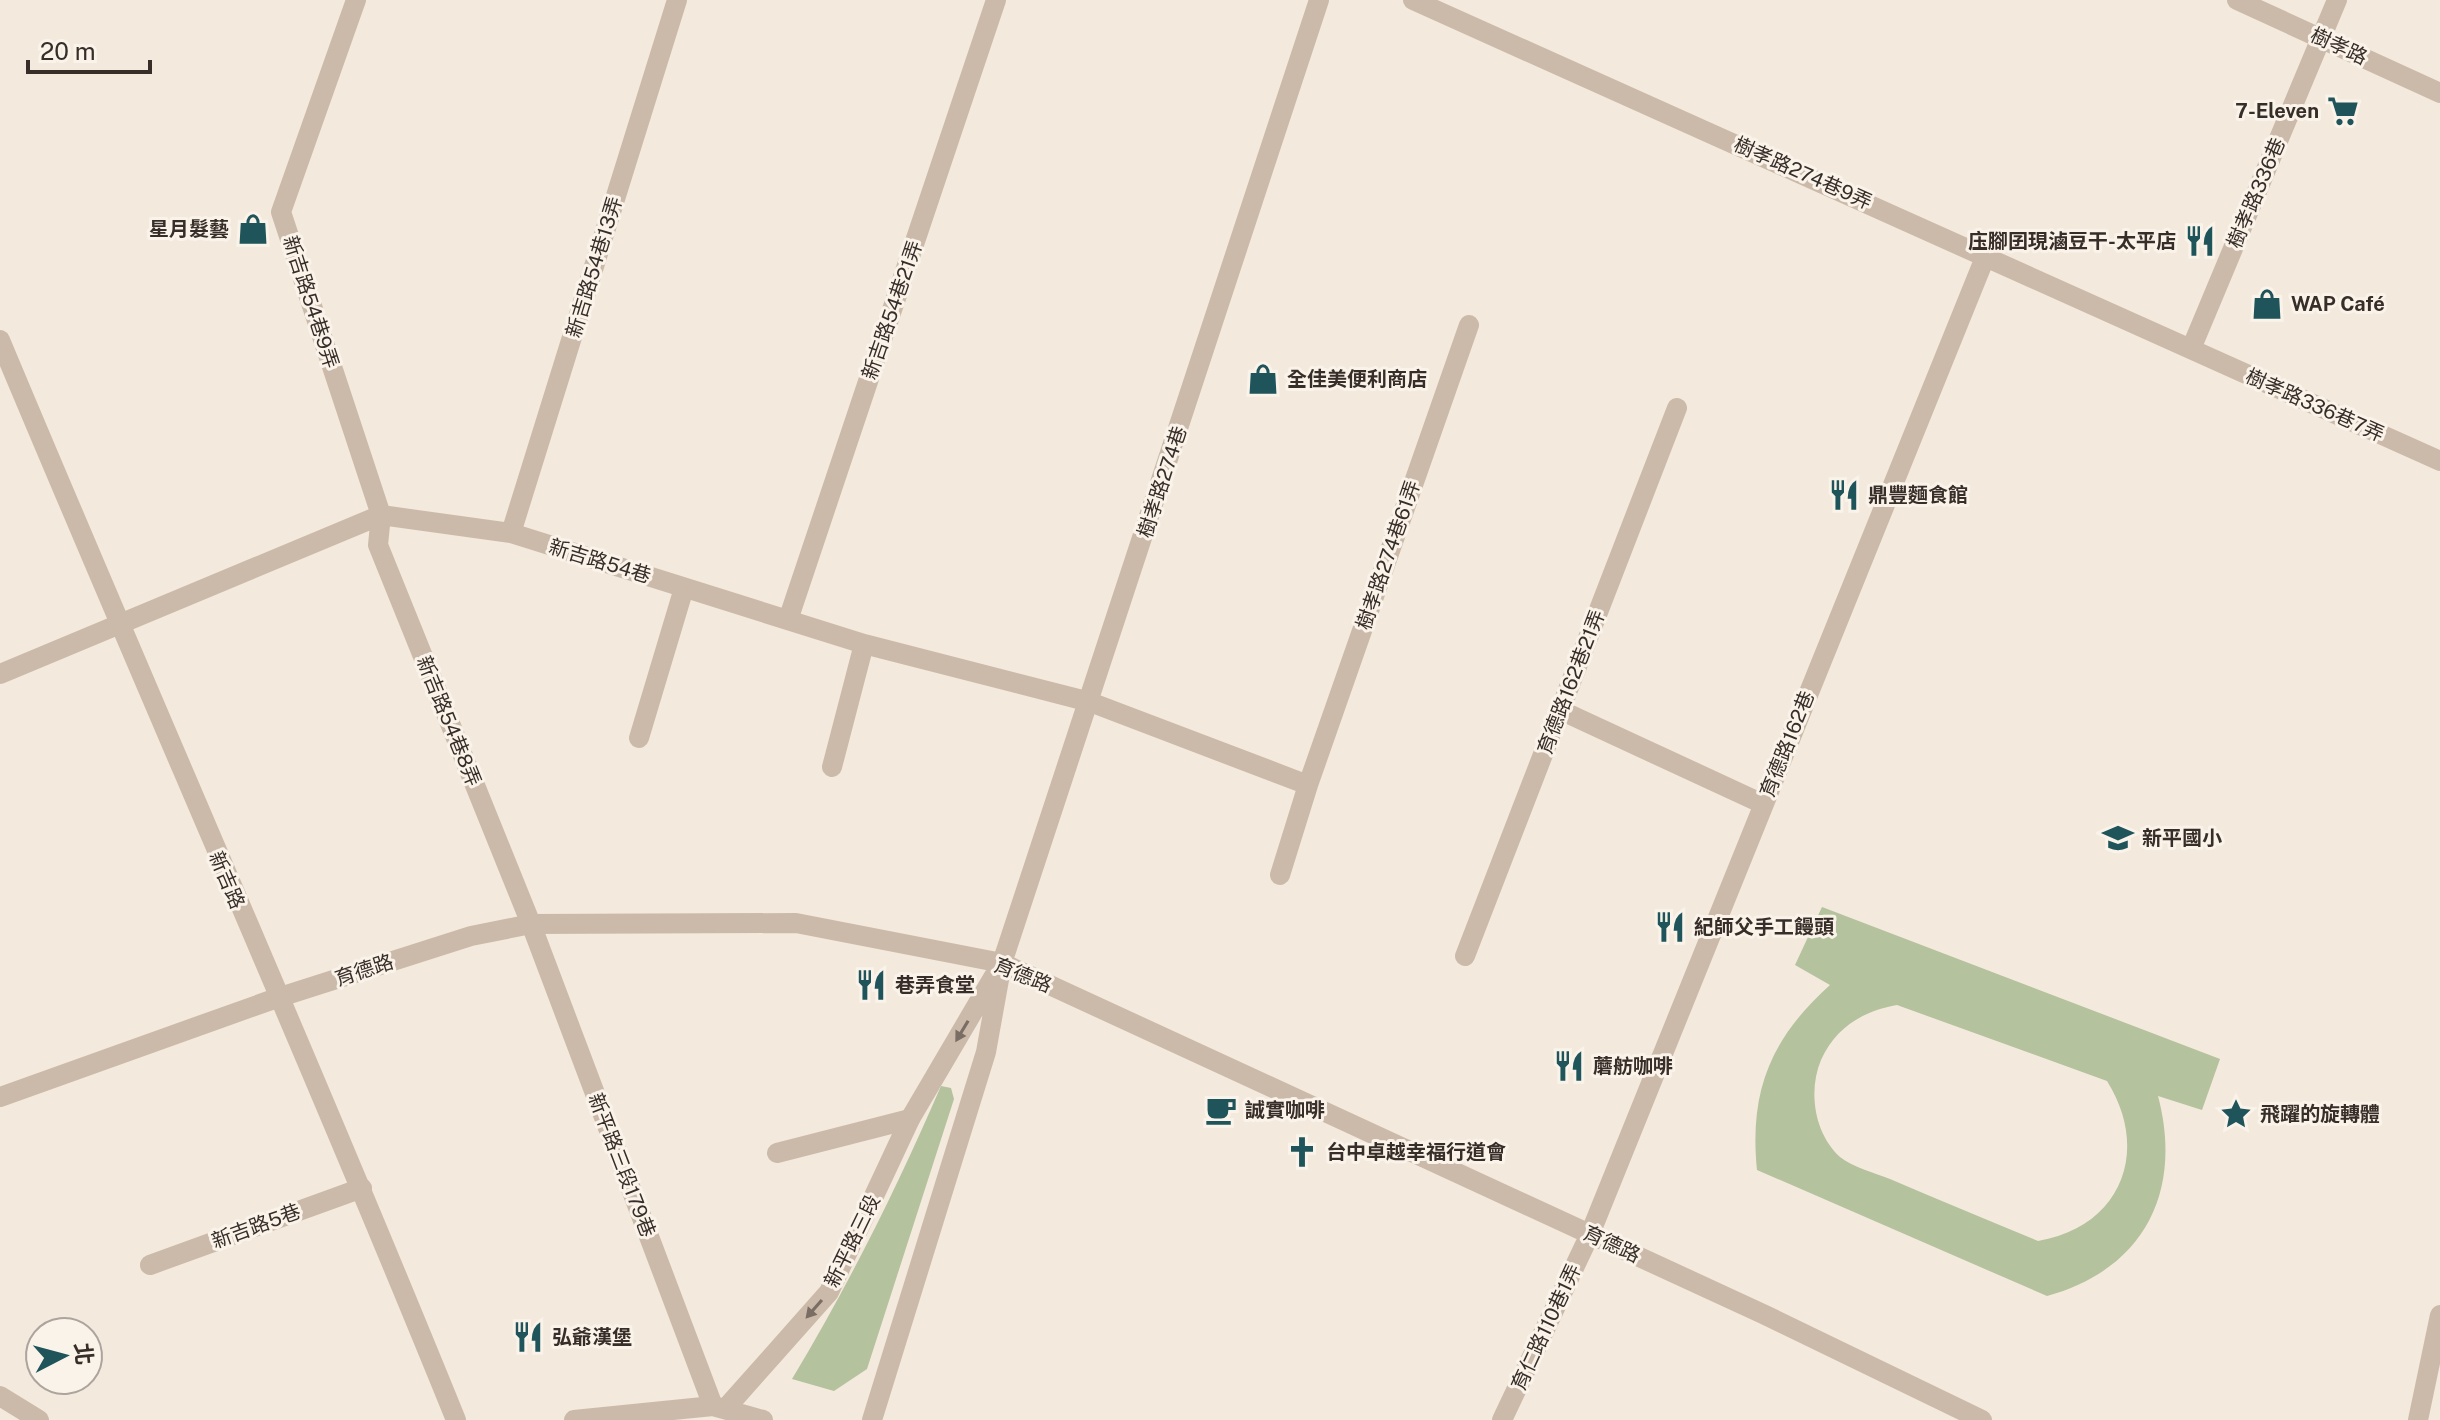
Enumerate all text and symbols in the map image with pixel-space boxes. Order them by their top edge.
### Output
street label: 樹孝路 [2307,22,2371,70]
scale bar [28,24,150,74]
text: 20 m [40,37,96,65]
supermarket icon: 7-Eleven [2326,94,2360,128]
place label: 7-Eleven [2235,99,2319,123]
street label: 樹孝路274巷9弄 [1730,132,1876,214]
street label: 樹孝路336巷 [2222,134,2290,252]
street label: 新吉路54巷13弄 [561,194,627,340]
shop icon: 星月髮藝 [236,212,270,246]
place label: 星月髮藝 [149,217,229,241]
restaurant icon: 庒腳囝現滷豆干-太平店 [2183,224,2217,258]
place label: 庒腳囝現滷豆干-太平店 [1968,229,2176,253]
street label: 新吉路54巷9弄 [278,233,344,371]
street label: 新吉路54巷21弄 [857,237,927,383]
shop icon: WAP Café [2250,287,2284,321]
place label: WAP Café [2291,292,2385,316]
shop icon: 全佳美便利商店 [1246,362,1280,396]
street label: 樹孝路336巷7弄 [2242,364,2388,446]
place label: 全佳美便利商店 [1287,367,1427,391]
street label: 樹孝路274巷 [1133,423,1191,541]
street label: 樹孝路274巷61弄 [1351,477,1425,633]
restaurant icon: 鼎豐麵食館 [1827,478,1861,512]
place label: 鼎豐麵食館 [1868,483,1968,507]
street label: 新吉路54巷 [546,534,654,588]
street label: 育德路162巷21弄 [1532,606,1610,758]
street label: 新吉路54巷8弄 [412,652,486,790]
street label: 育德路162巷 [1755,687,1819,801]
school or university icon: 新平國小 [2101,821,2135,855]
place label: 新平國小 [2142,826,2222,850]
street label: 新吉路 [204,848,250,912]
restaurant icon: 紀師父手工饅頭 [1653,910,1687,944]
place label: 紀師父手工饅頭 [1694,915,1834,939]
street label: 育德路 [332,949,396,991]
street label: 育德路 [991,953,1055,997]
restaurant icon: 巷弄食堂 [854,968,888,1002]
place label: 巷弄食堂 [895,973,975,997]
one-way arrow [955,1019,969,1042]
restaurant icon: 蘑舫咖啡 [1552,1049,1586,1083]
place label: 蘑舫咖啡 [1593,1054,1673,1078]
street label: 新平路三段179巷 [584,1090,660,1240]
cafe icon: 誠實咖啡 [1204,1093,1238,1127]
place icon: 飛躍的旋轉體 [2219,1097,2253,1131]
place label: 誠實咖啡 [1245,1098,1325,1122]
place label: 飛躍的旋轉體 [2260,1102,2380,1126]
church icon: 台中卓越幸福行道會 [1285,1135,1319,1169]
place label: 台中卓越幸福行道會 [1326,1140,1506,1164]
street label: 新平路三段 [819,1191,885,1291]
street label: 新吉路5巷 [208,1199,304,1253]
street label: 育德路 [1580,1220,1644,1268]
street label: 育仁路110巷1弄 [1506,1260,1586,1394]
one-way arrow [806,1298,823,1318]
north arrow [24,1316,104,1396]
restaurant icon: 弘爺漢堡 [511,1320,545,1354]
place label: 弘爺漢堡 [552,1325,632,1349]
text: 北 [70,1342,98,1366]

